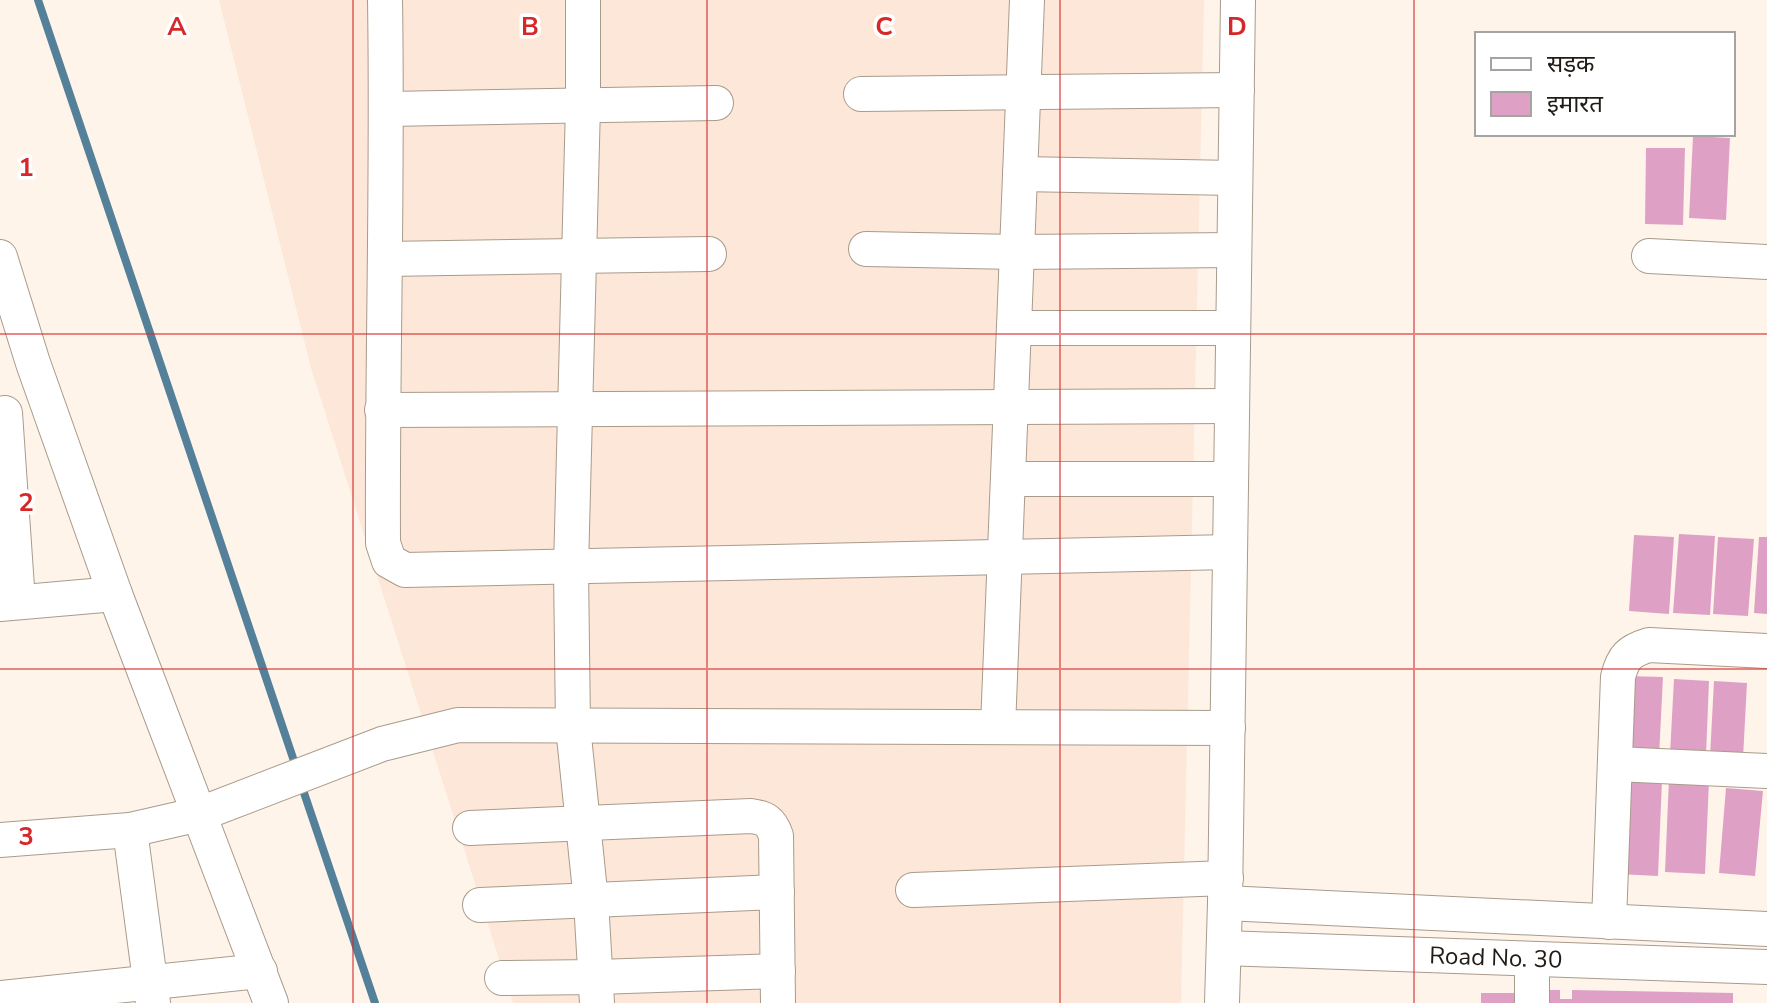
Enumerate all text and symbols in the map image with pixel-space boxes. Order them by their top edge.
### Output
text: A [167,9,187,44]
text: B [521,9,539,44]
text: C [875,9,893,44]
text: D [1227,9,1247,44]
legend [1475,32,1735,136]
text: सड़क [1547,48,1595,80]
text: इमारत [1547,88,1604,120]
text: 1 [18,150,34,185]
text: 2 [18,485,34,520]
text: 3 [18,819,34,854]
street label: Road No. 30 [1429,939,1563,976]

